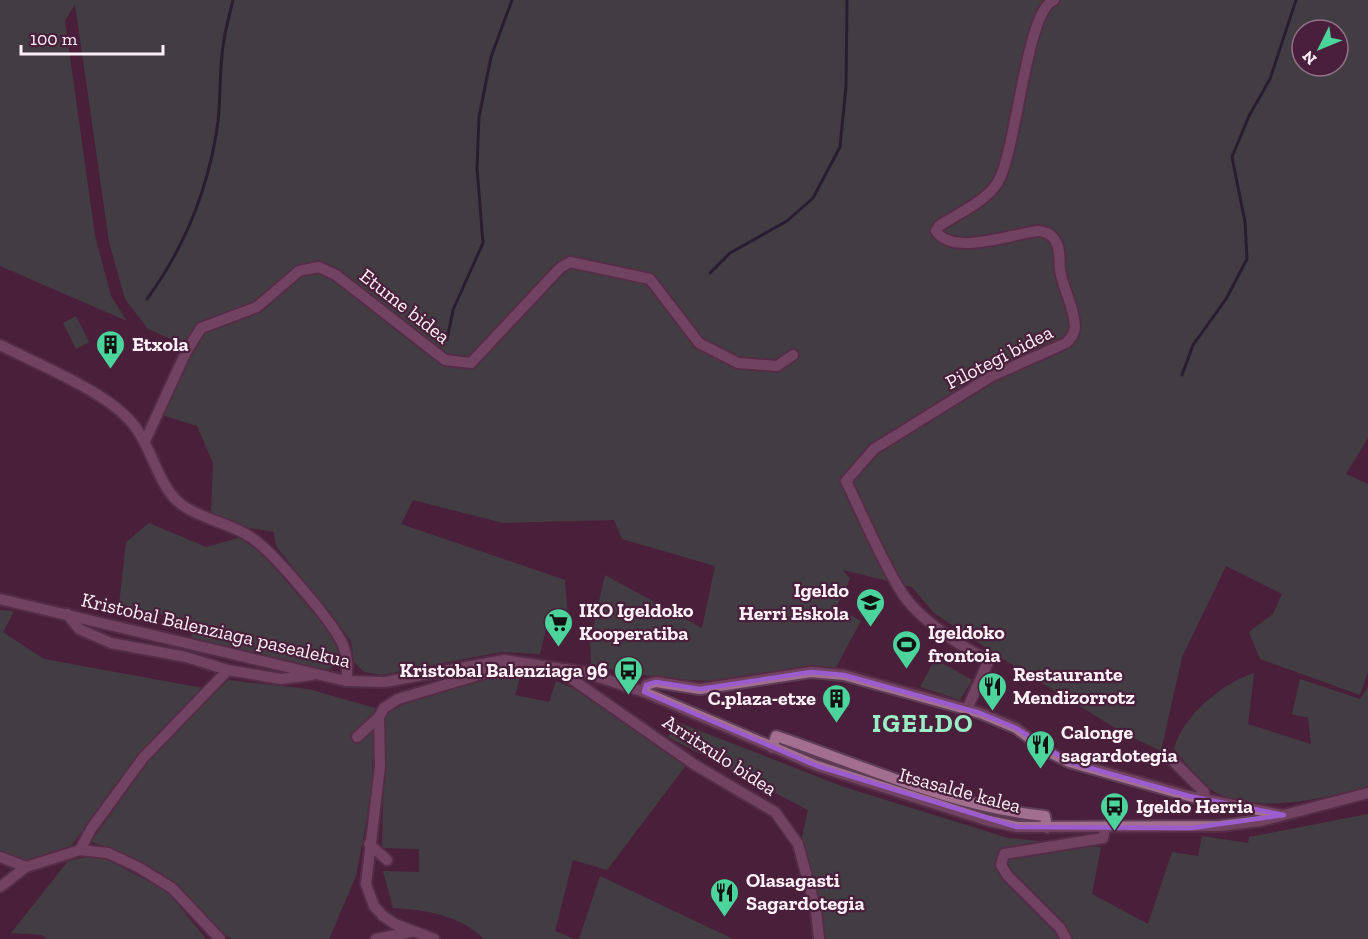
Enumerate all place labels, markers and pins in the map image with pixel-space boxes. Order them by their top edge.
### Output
building icon: Etxola [95,328,127,370]
place label: Etxola [132,332,189,356]
place label: Igeldo Herri Eskola [739,578,850,625]
school or university icon: Igeldo Herri Eskola [854,586,886,628]
place label: IKO Igeldoko Kooperatiba [579,598,694,645]
supermarket icon: IKO Igeldoko Kooperatiba [542,606,574,648]
place label: Igeldoko frontoia [928,620,1005,667]
sports icon: Igeldoko frontoia [891,628,923,670]
bus stop icon: Kristobal Balenziaga 96 [613,654,645,696]
place label: Kristobal Balenziaga 96 [399,658,608,682]
place label: Restaurante Mendizorrotz [1013,662,1136,709]
restaurant icon: Restaurante Mendizorrotz [976,670,1008,712]
building icon: C.plaza-etxe [821,682,853,724]
place label: C.plaza-etxe [708,686,816,710]
place label: Calonge sagardotegia [1061,720,1178,767]
restaurant icon: Calonge sagardotegia [1024,728,1056,770]
bus stop icon: Igeldo Herria [1099,790,1131,832]
place label: Igeldo Herria [1136,794,1253,818]
place label: Olasagasti Sagardotegia [746,868,865,915]
restaurant icon: Olasagasti Sagardotegia [709,876,741,918]

